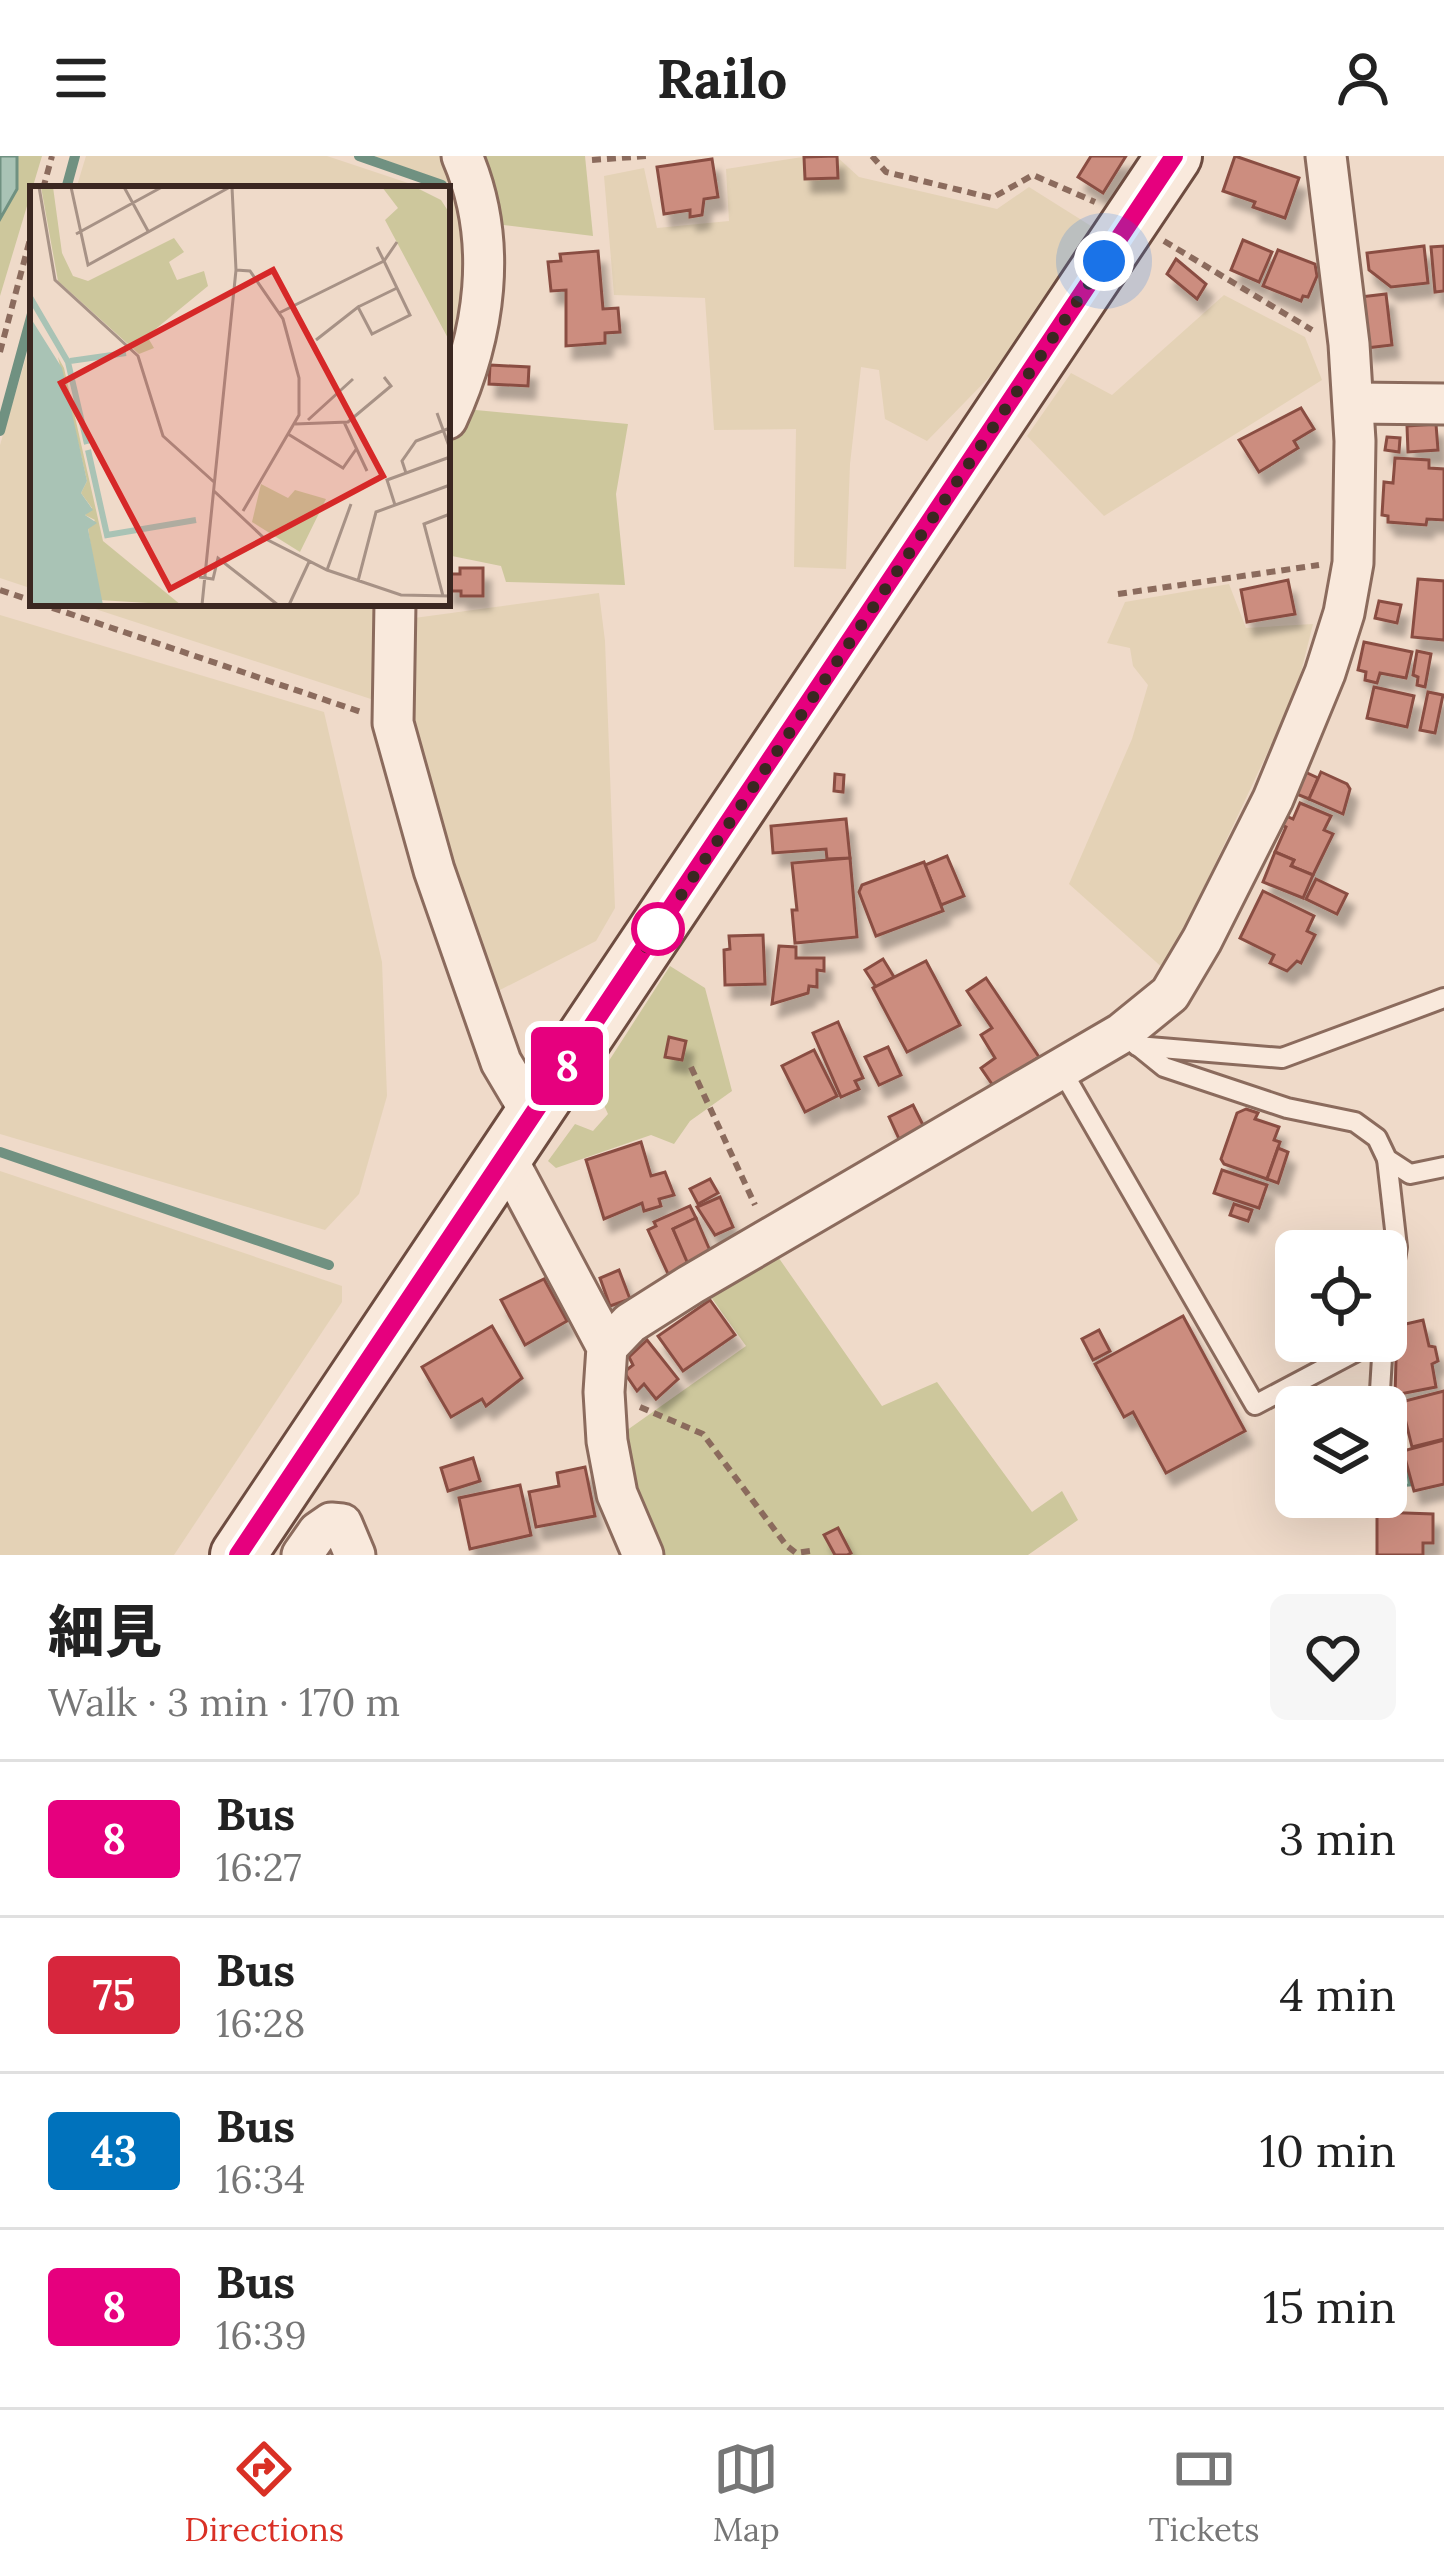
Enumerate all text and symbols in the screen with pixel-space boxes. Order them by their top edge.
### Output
text: Railo [657,44,787,113]
icon: menu [48,45,114,111]
icon: person [1330,45,1396,111]
inset map [30,186,450,606]
your location [1074,231,1134,291]
unlabelled marker [633,904,683,954]
line badge: 8 [528,1027,606,1105]
text: 8 [555,1039,579,1093]
map controls [1275,1230,1407,1518]
button: locate [1275,1230,1407,1362]
button: layers [1275,1386,1407,1518]
button: heart [1270,1594,1396,1720]
text: 細見 [48,1595,162,1668]
text: Walk · 3 min · 170 m [48,1677,400,1727]
text: Bus [216,1785,295,1842]
text: 3 min [1279,1810,1396,1867]
text: 8 [102,1812,126,1866]
text: 16:27 [216,1842,301,1892]
text: Bus [216,1941,295,1998]
text: 4 min [1280,1966,1396,2023]
text: 75 [93,1968,135,2022]
text: 16:28 [216,1998,305,2048]
text: Bus [216,2097,295,2154]
text: 10 min [1260,2122,1396,2179]
text: 43 [91,2124,137,2178]
text: 16:34 [216,2154,305,2204]
text: Bus [216,2253,295,2310]
text: 15 min [1263,2278,1396,2335]
text: 8 [102,2280,126,2334]
text: 16:39 [216,2310,307,2360]
tab: Directions [184,2436,344,2550]
tab: Map [713,2436,780,2550]
tab: Tickets [1148,2436,1260,2550]

